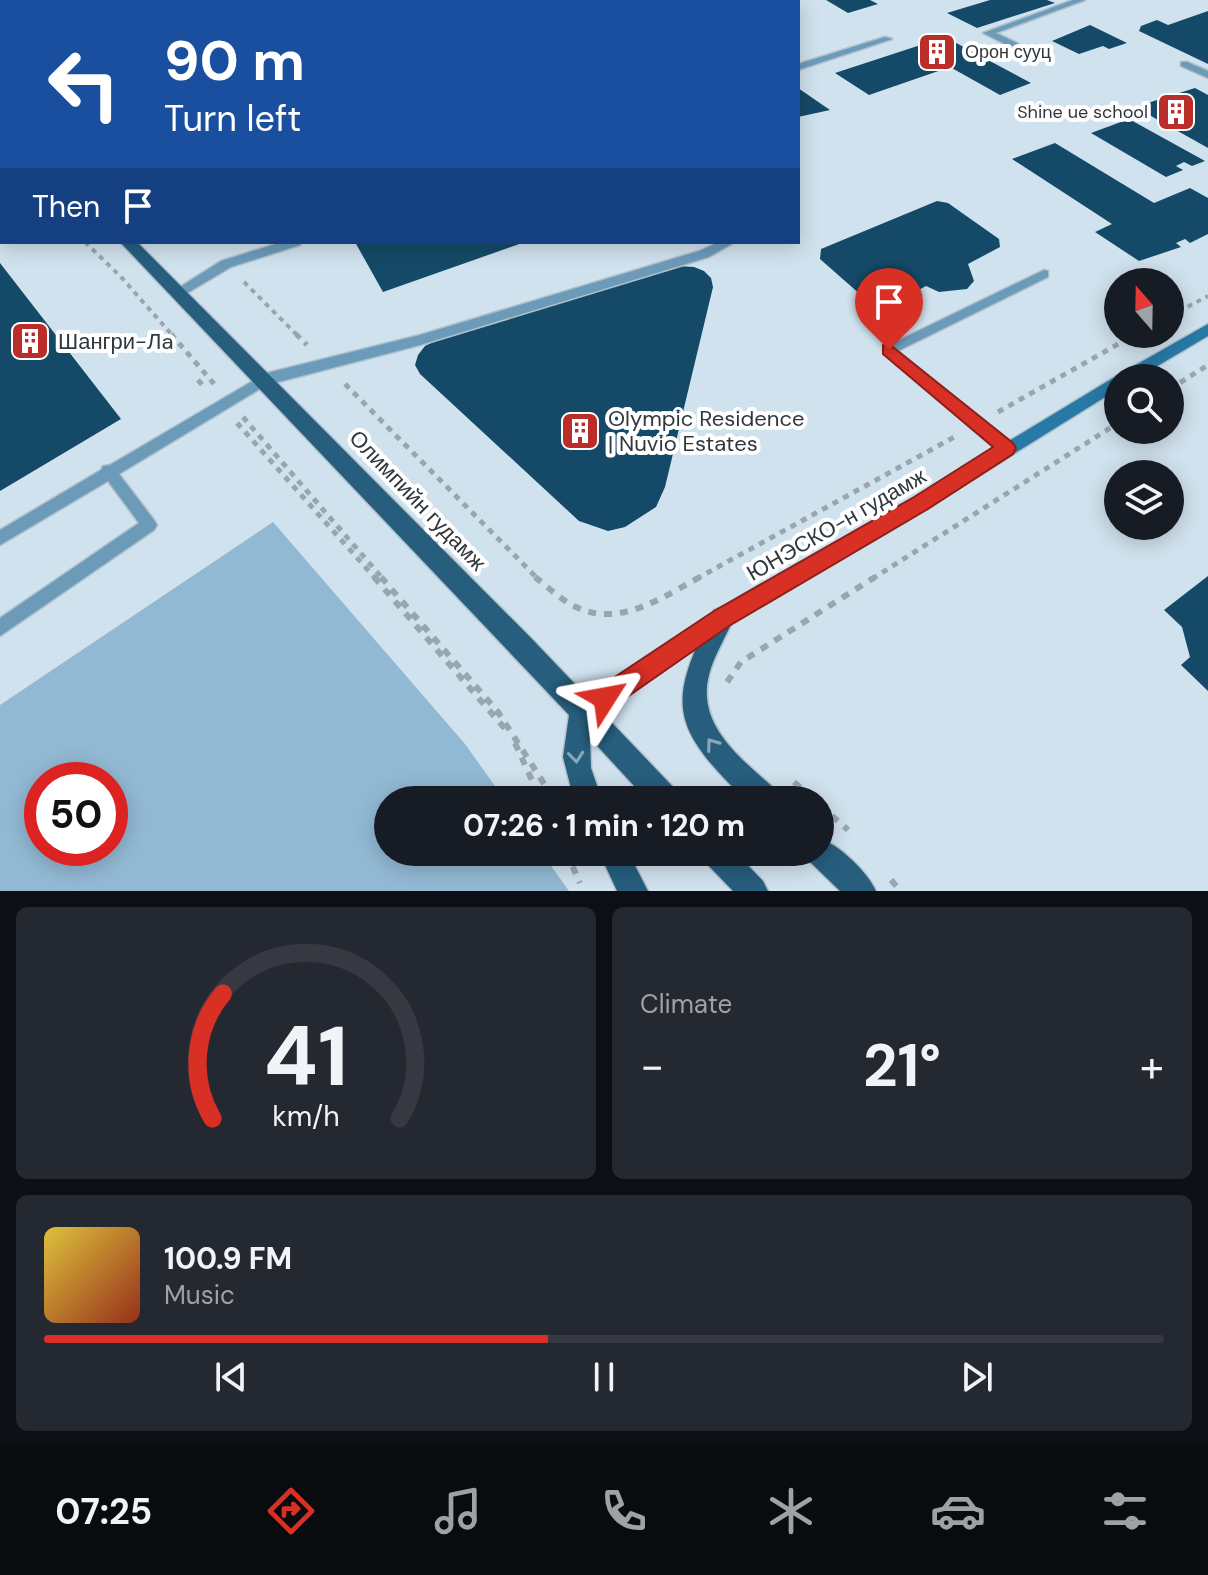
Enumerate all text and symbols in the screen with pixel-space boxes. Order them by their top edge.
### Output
text: 90 m [164,24,305,97]
building icon: Орон сууц [916,31,958,73]
icon: left [32,32,136,136]
place label: Орон сууц [965,40,1051,64]
building icon: Shine ue school [1155,91,1197,133]
text: Turn left [164,95,301,142]
place label: Shine ue school [1017,100,1148,124]
icon: arrive [116,184,160,228]
text: Then [32,187,100,226]
pin [855,268,923,350]
north arrow [1104,268,1184,348]
map controls [1104,268,1184,540]
icon: arrive [867,280,911,324]
building icon: Шангри-Лa [9,320,51,362]
place label: Шангри-Лa [58,327,173,356]
button: search [1104,364,1184,444]
place label: Olympic Residence | Nuvio Estates [608,404,804,458]
building icon: Olympic Residence | Nuvio Estates [559,410,601,452]
street label: Олимпийн гудамж [343,424,492,577]
button: layers [1104,460,1184,540]
street label: ЮНЭСКО-н гудамж [741,461,931,588]
position arrow [563,656,647,740]
one-way arrow [707,739,722,753]
one-way arrow [567,751,584,764]
speed limit sign: 50 [24,762,128,866]
text: 07:26 · 1 min · 120 m [463,806,745,845]
text: Climate [640,987,732,1021]
text: 41 [264,1002,348,1111]
text: 21° [863,1026,941,1105]
text: − [640,1037,664,1095]
text: + [1140,1037,1164,1095]
text: km/h [272,1098,340,1135]
text: 100.9 FM [164,1239,292,1278]
text: Music [164,1278,235,1312]
icon: previous [209,1355,253,1399]
icon: pause [582,1355,626,1399]
icon: next [955,1355,999,1399]
icon: directions [263,1483,319,1539]
icon: music [430,1483,486,1539]
icon: phone [596,1483,652,1539]
icon: climate [763,1483,819,1539]
icon: car [930,1483,986,1539]
icon: filters [1097,1483,1153,1539]
text: 07:25 [55,1488,152,1535]

